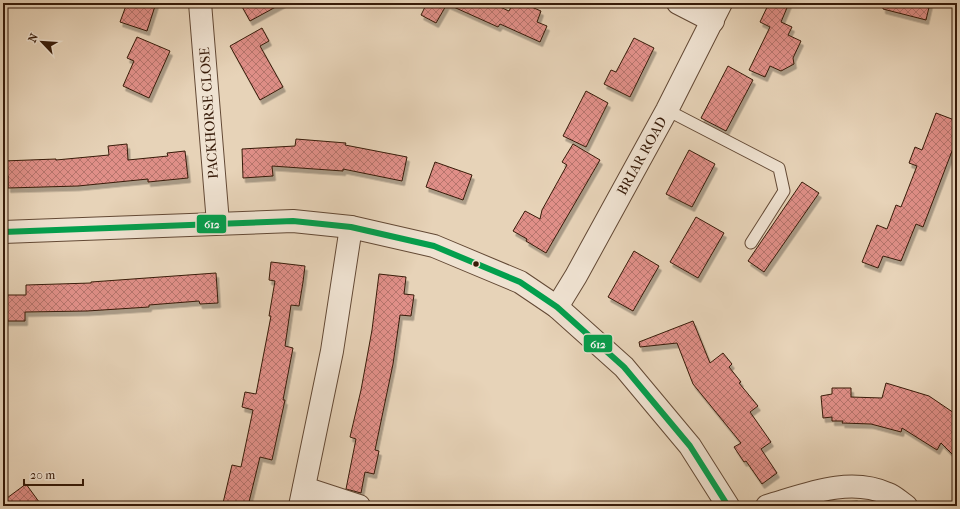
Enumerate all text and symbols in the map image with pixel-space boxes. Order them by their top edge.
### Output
north arrow [22,22,62,62]
text: N [26,31,41,45]
street label: PACKHORSE CLOSE [196,46,222,179]
street label: BRIAR ROAD [613,113,671,198]
line badge: 612 [196,214,227,234]
text: 612 [204,218,220,231]
unlabelled marker [471,259,481,269]
line badge: 612 [583,334,613,353]
text: 612 [590,338,606,351]
scale bar [24,461,83,487]
text: 20 m [30,468,55,482]

